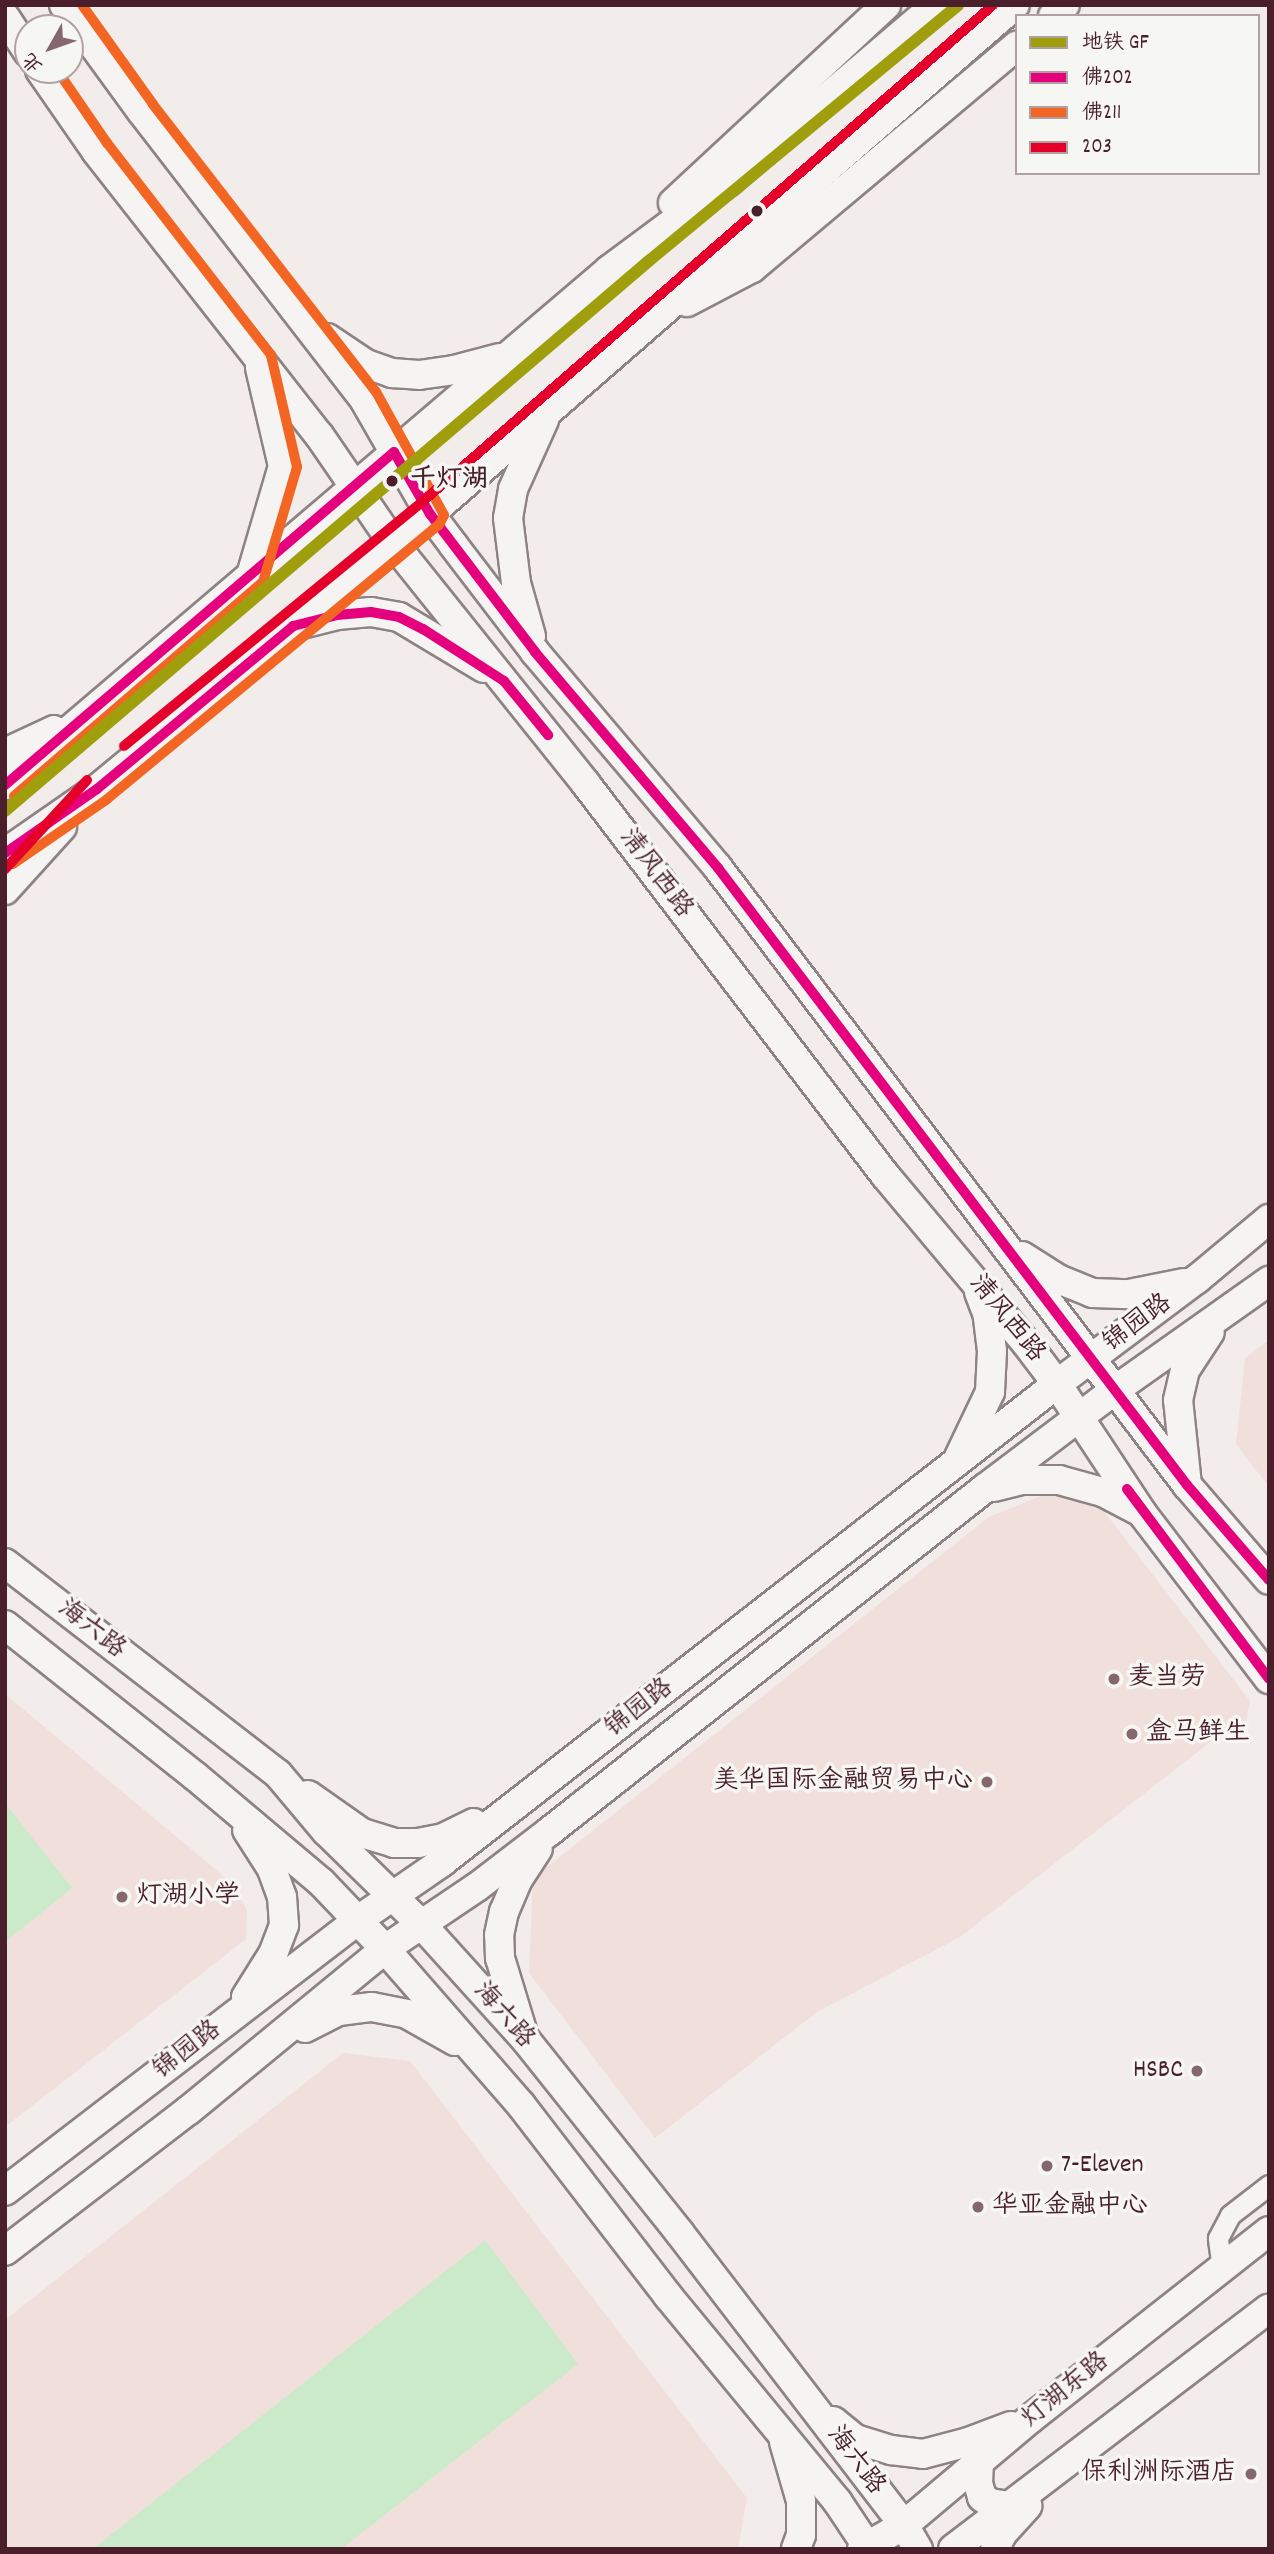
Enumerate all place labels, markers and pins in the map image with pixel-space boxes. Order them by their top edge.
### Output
unlabelled marker [750,204,764,218]
place label: 千灯湖 [410,465,488,497]
marker: 千灯湖 [380,469,404,493]
place label: 麦当劳 [1128,1663,1206,1695]
marker: 麦当劳 [1106,1671,1122,1687]
place label: 盒马鲜生 [1146,1718,1250,1750]
marker: 盒马鲜生 [1124,1726,1140,1742]
place label: 美华国际金融贸易中心 [713,1766,973,1798]
marker: 美华国际金融贸易中心 [979,1774,995,1790]
place label: 灯湖小学 [136,1881,240,1913]
marker: 灯湖小学 [114,1889,130,1905]
place label: HSBC [1133,2055,1183,2087]
marker: HSBC [1189,2063,1205,2079]
place label: 7-Eleven [1061,2150,1144,2182]
marker: 7-Eleven [1039,2158,1055,2174]
place label: 华亚金融中心 [992,2191,1148,2223]
marker: 华亚金融中心 [970,2199,986,2215]
place label: 保利洲际酒店 [1081,2458,1237,2490]
marker: 保利洲际酒店 [1243,2466,1259,2482]

